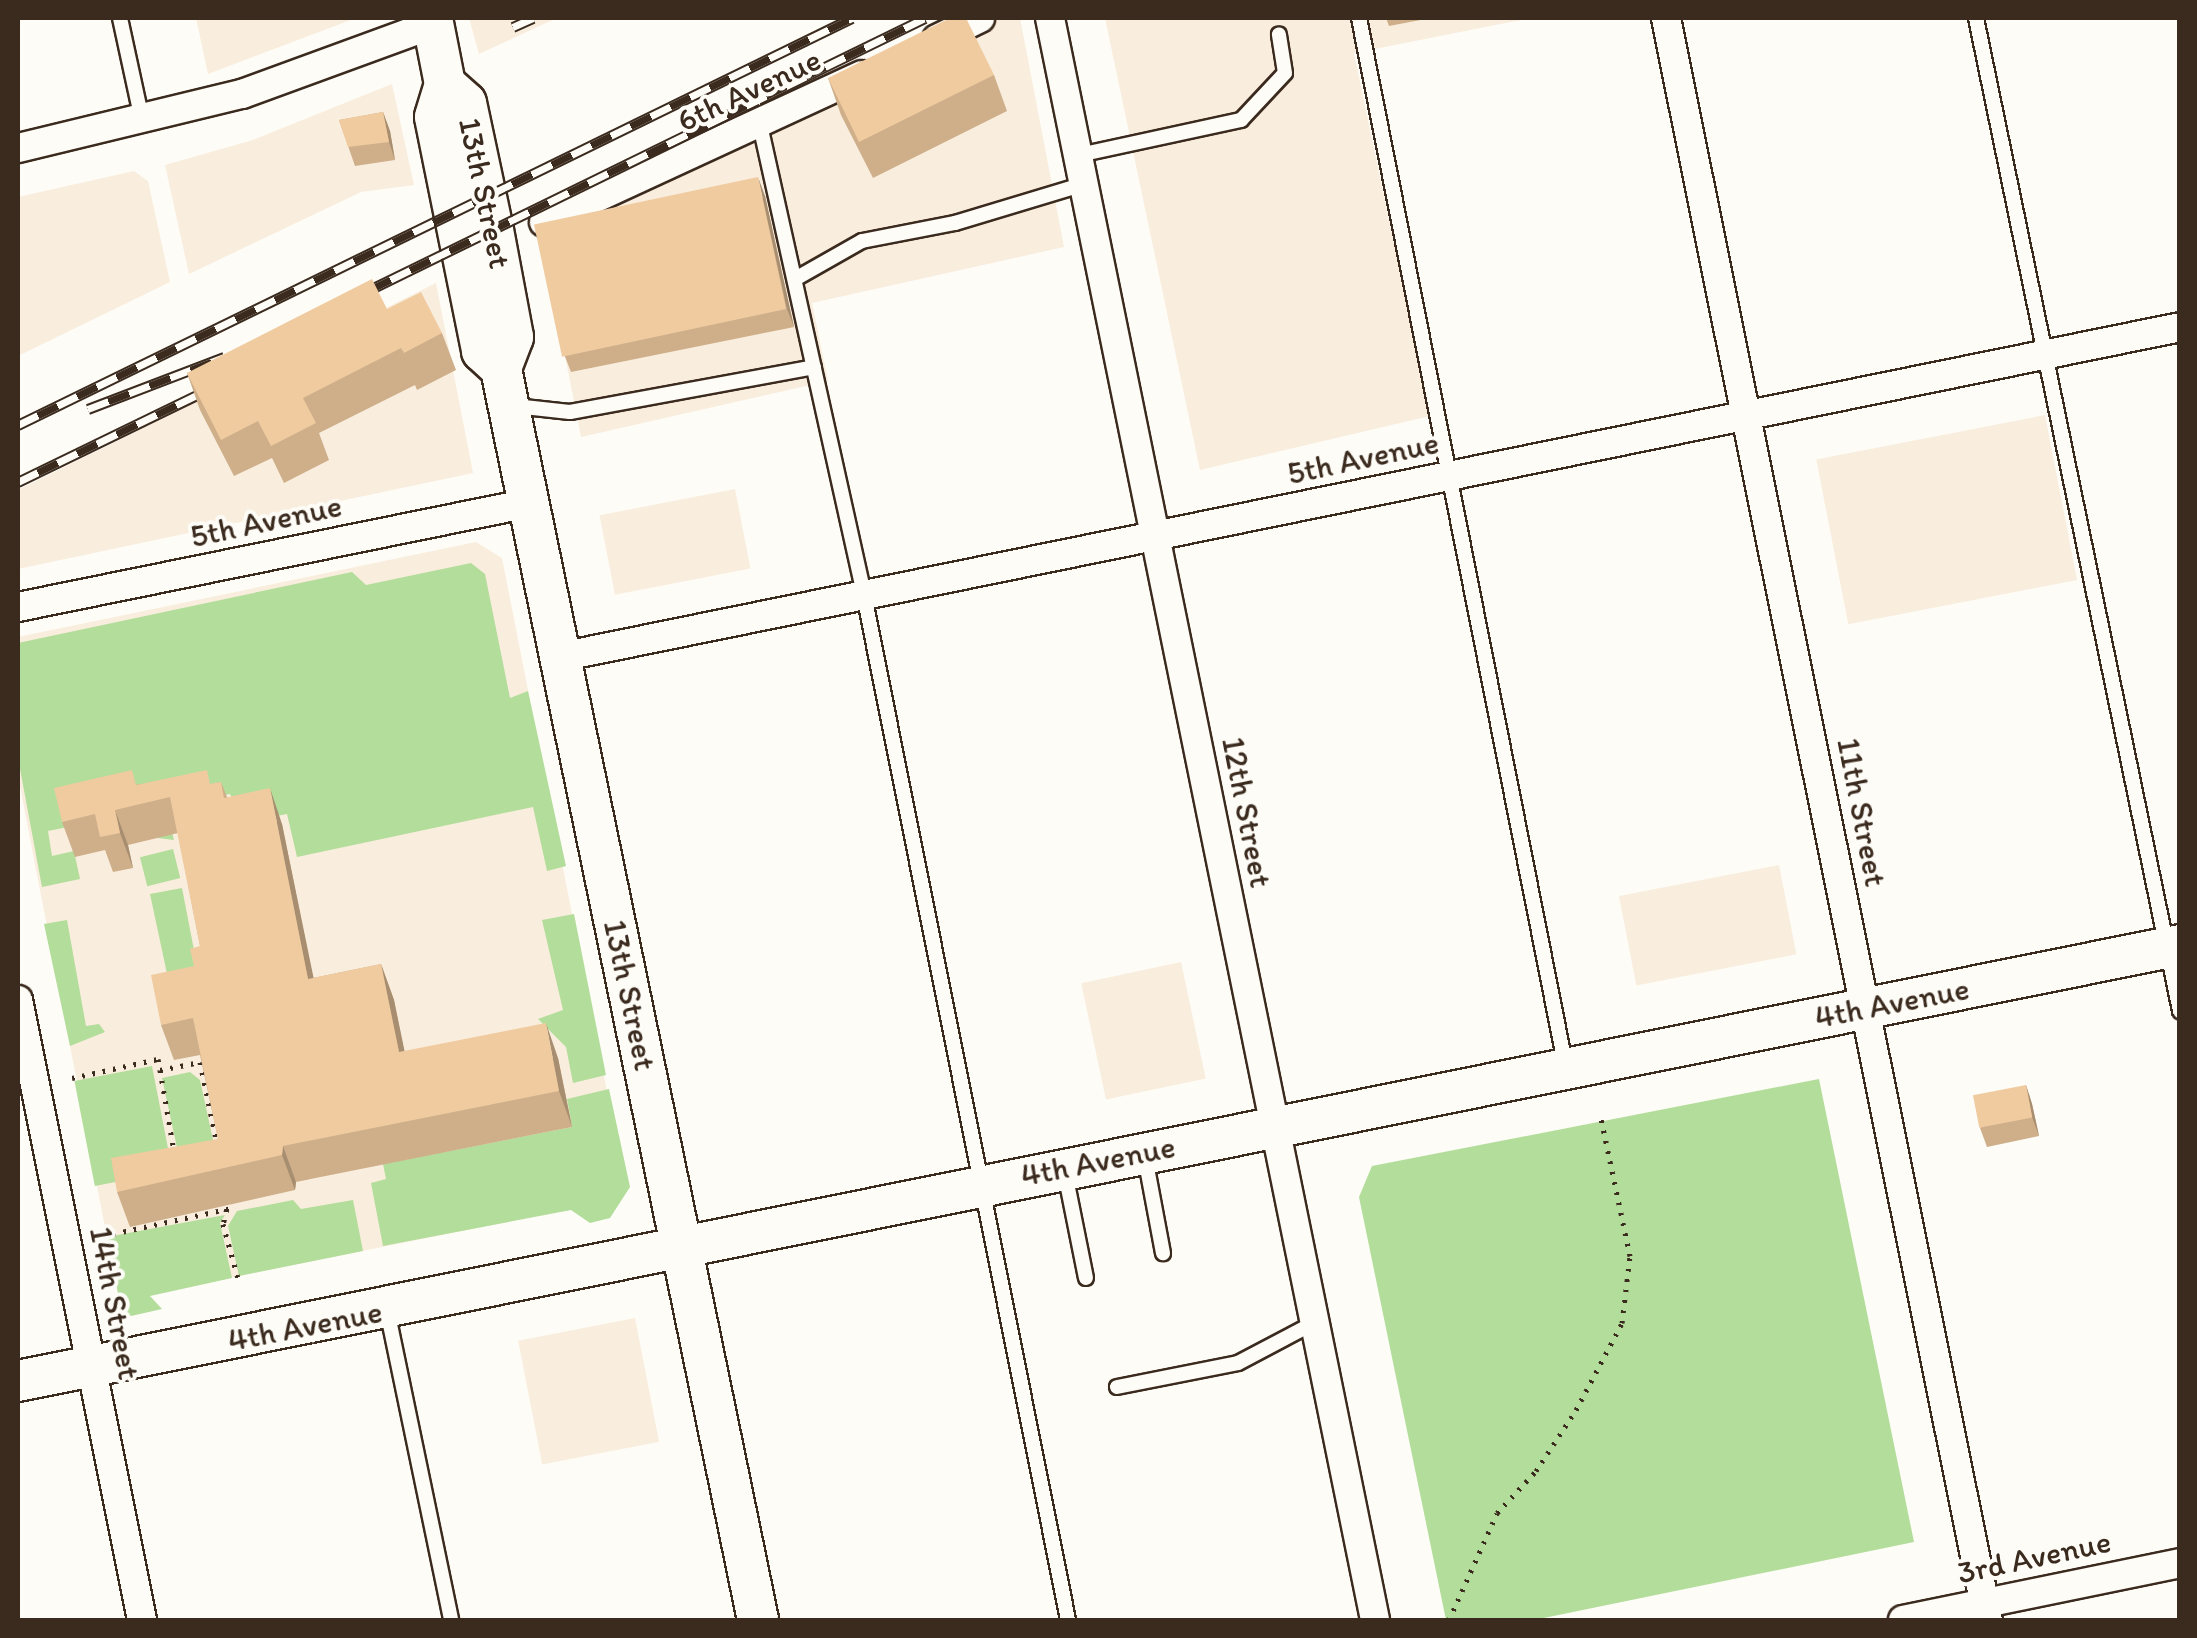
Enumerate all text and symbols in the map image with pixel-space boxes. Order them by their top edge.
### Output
street label: 6th Avenue [672,40,826,140]
street label: 13th Street [450,114,520,272]
street label: 5th Avenue [1284,423,1442,493]
street label: 5th Avenue [187,486,345,556]
street label: 12th Street [1214,734,1280,890]
street label: 11th Street [1829,735,1895,889]
street label: 13th Street [595,916,665,1074]
street label: 4th Avenue [1812,969,1972,1037]
street label: 4th Avenue [1018,1127,1178,1195]
street label: 14th Street [81,1224,149,1382]
street label: 4th Avenue [225,1292,385,1360]
street label: 3rd Avenue [1954,1522,2114,1592]

